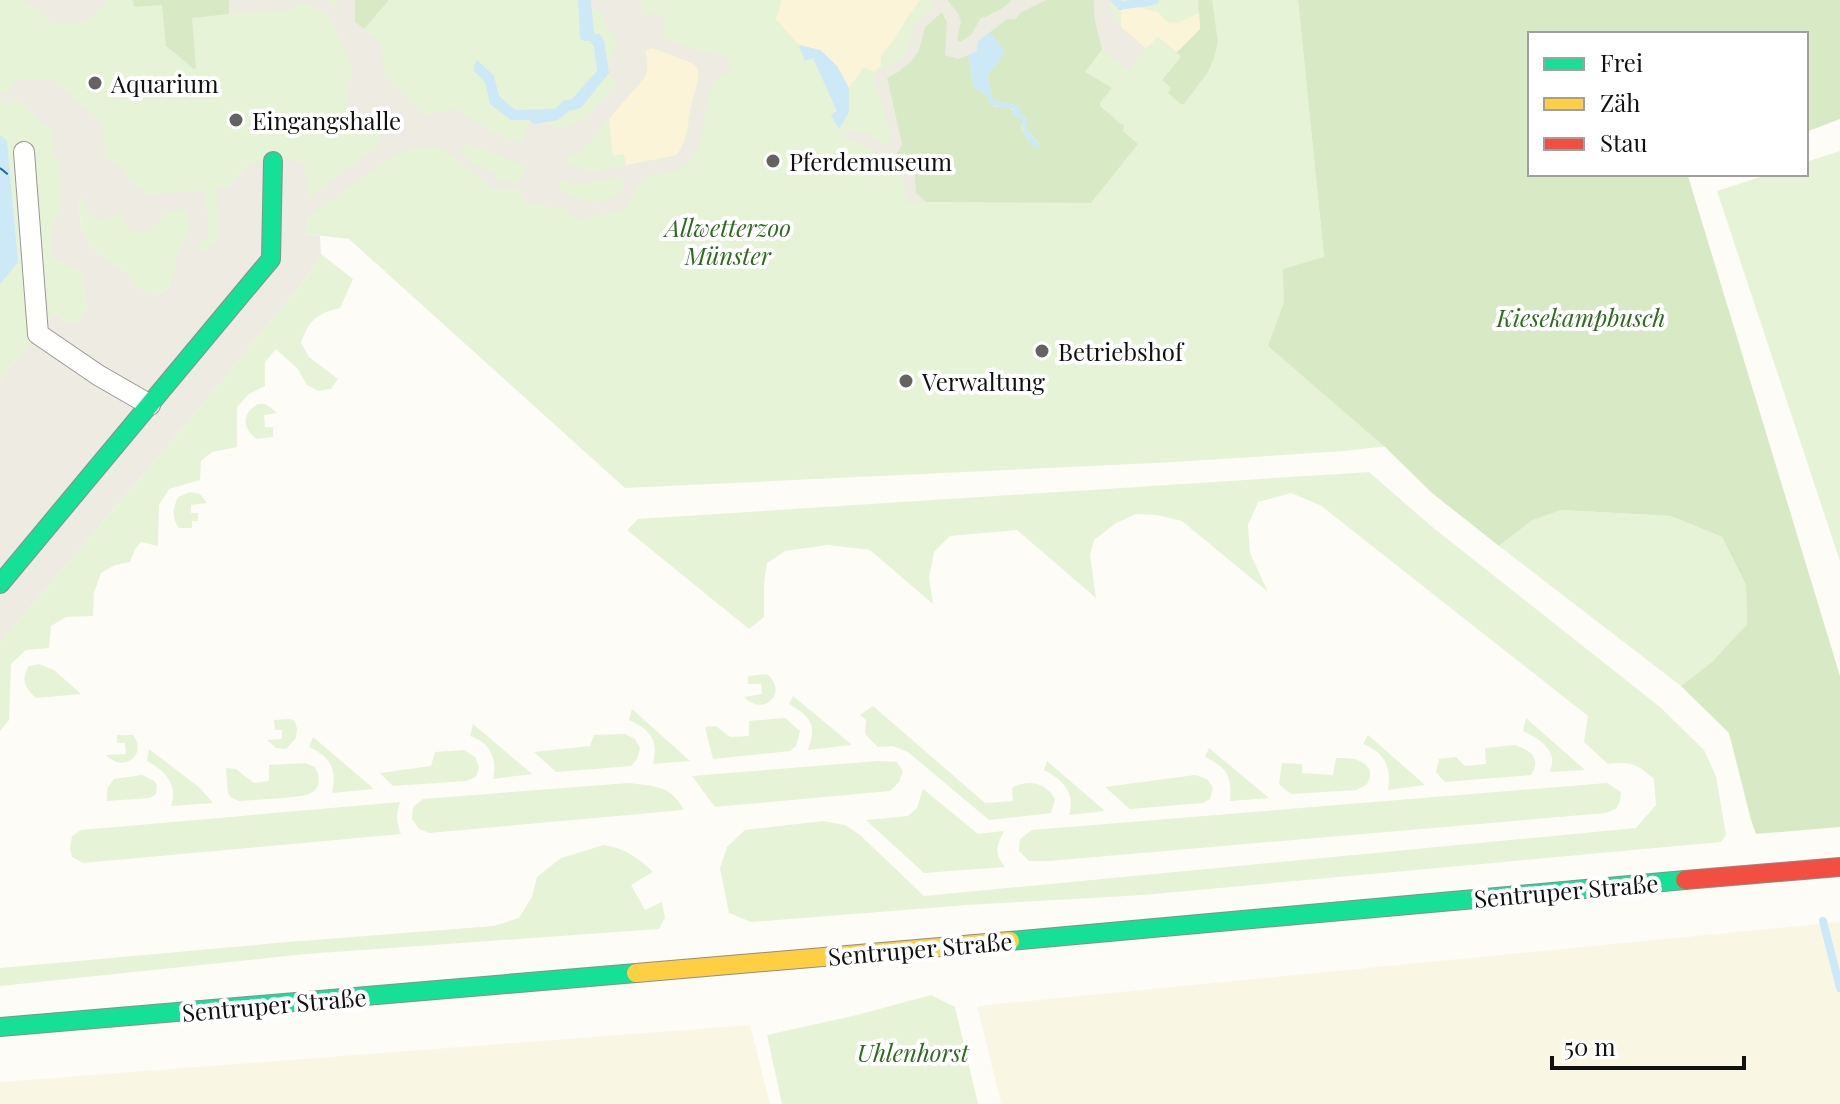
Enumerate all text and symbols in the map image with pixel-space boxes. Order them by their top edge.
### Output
legend [1528,32,1808,176]
text: Frei [1600,46,1643,78]
place label: Aquarium [110,67,219,99]
marker: Aquarium [86,74,104,92]
text: Zäh [1600,86,1640,118]
place label: Eingangshalle [252,104,401,136]
marker: Eingangshalle [227,111,245,129]
text: Stau [1600,126,1647,158]
place label: Pferdemuseum [789,145,952,177]
marker: Pferdemuseum [764,152,782,170]
park label: Allwetterzoo Münster [662,211,791,271]
park label: Kiesekampbusch [1496,301,1665,333]
place label: Betriebshof [1058,335,1185,367]
marker: Betriebshof [1033,342,1051,360]
place label: Verwaltung [921,365,1045,397]
marker: Verwaltung [897,372,915,390]
street label: Sentruper Straße [1472,866,1660,914]
street label: Sentruper Straße [826,924,1014,972]
street label: Sentruper Straße [180,980,368,1028]
scale bar [1552,1020,1744,1070]
text: 50 m [1564,1030,1616,1062]
park label: Uhlenhorst [857,1036,970,1068]

